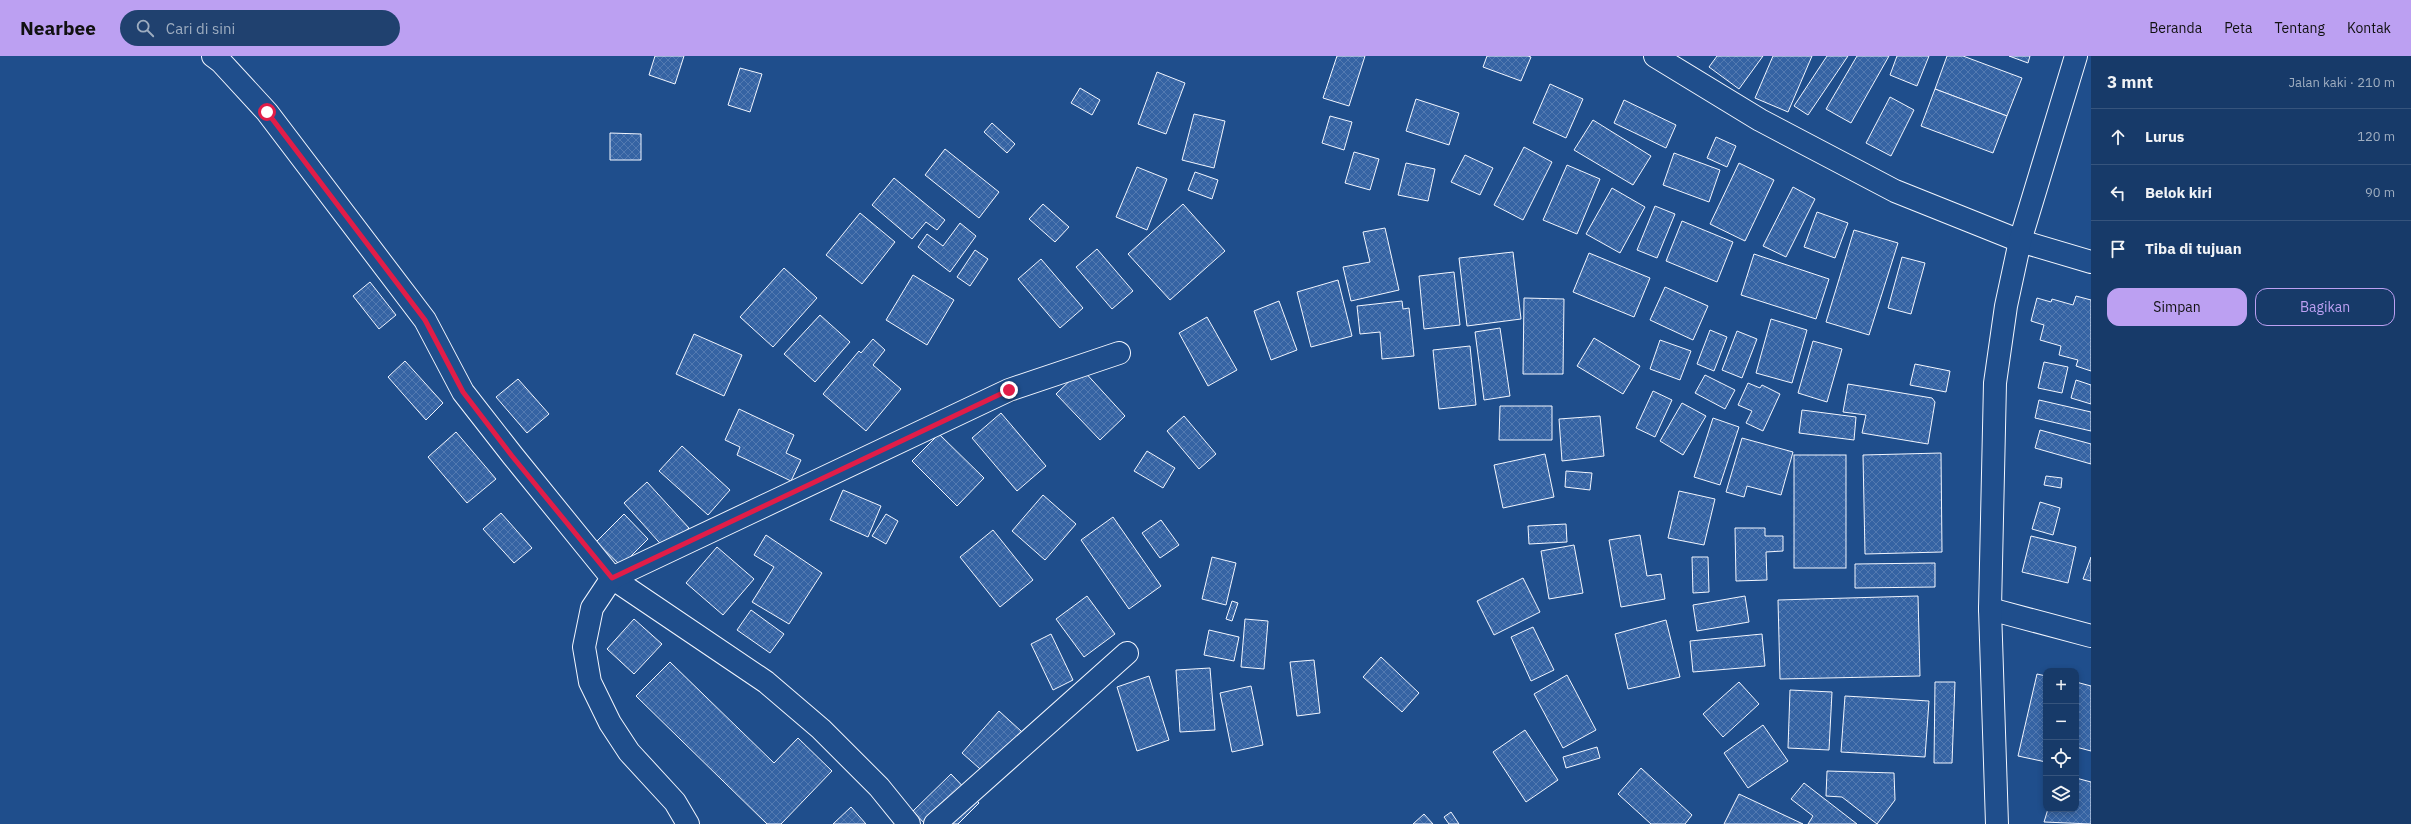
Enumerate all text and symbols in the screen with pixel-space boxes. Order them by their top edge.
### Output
search box [120,10,400,46]
text: Nearbee [20,16,96,40]
icon: search [134,17,156,39]
text: Cari di sini [166,19,235,38]
text: Beranda [2149,19,2202,37]
text: Peta [2224,19,2252,37]
text: Tentang [2274,19,2325,37]
text: Kontak [2347,19,2391,37]
text: 3 mnt [2107,71,2153,93]
text: Jalan kaki · 210 m [2288,74,2395,91]
route start [258,103,276,121]
icon: ahead [2107,126,2129,148]
text: Lurus [2145,127,2184,146]
text: 120 m [2357,128,2395,145]
icon: left [2107,182,2129,204]
text: Belok kiri [2145,183,2212,202]
text: 90 m [2365,184,2395,201]
icon: arrive [2107,238,2129,260]
text: Tiba di tujuan [2145,239,2242,258]
button: Simpan [2107,288,2247,326]
button: Bagikan [2255,288,2395,326]
route end [1000,381,1018,399]
map controls [2043,668,2079,812]
button: + [2043,668,2079,704]
button: − [2043,704,2079,740]
button: locate [2043,740,2079,776]
button: layers [2043,776,2079,812]

